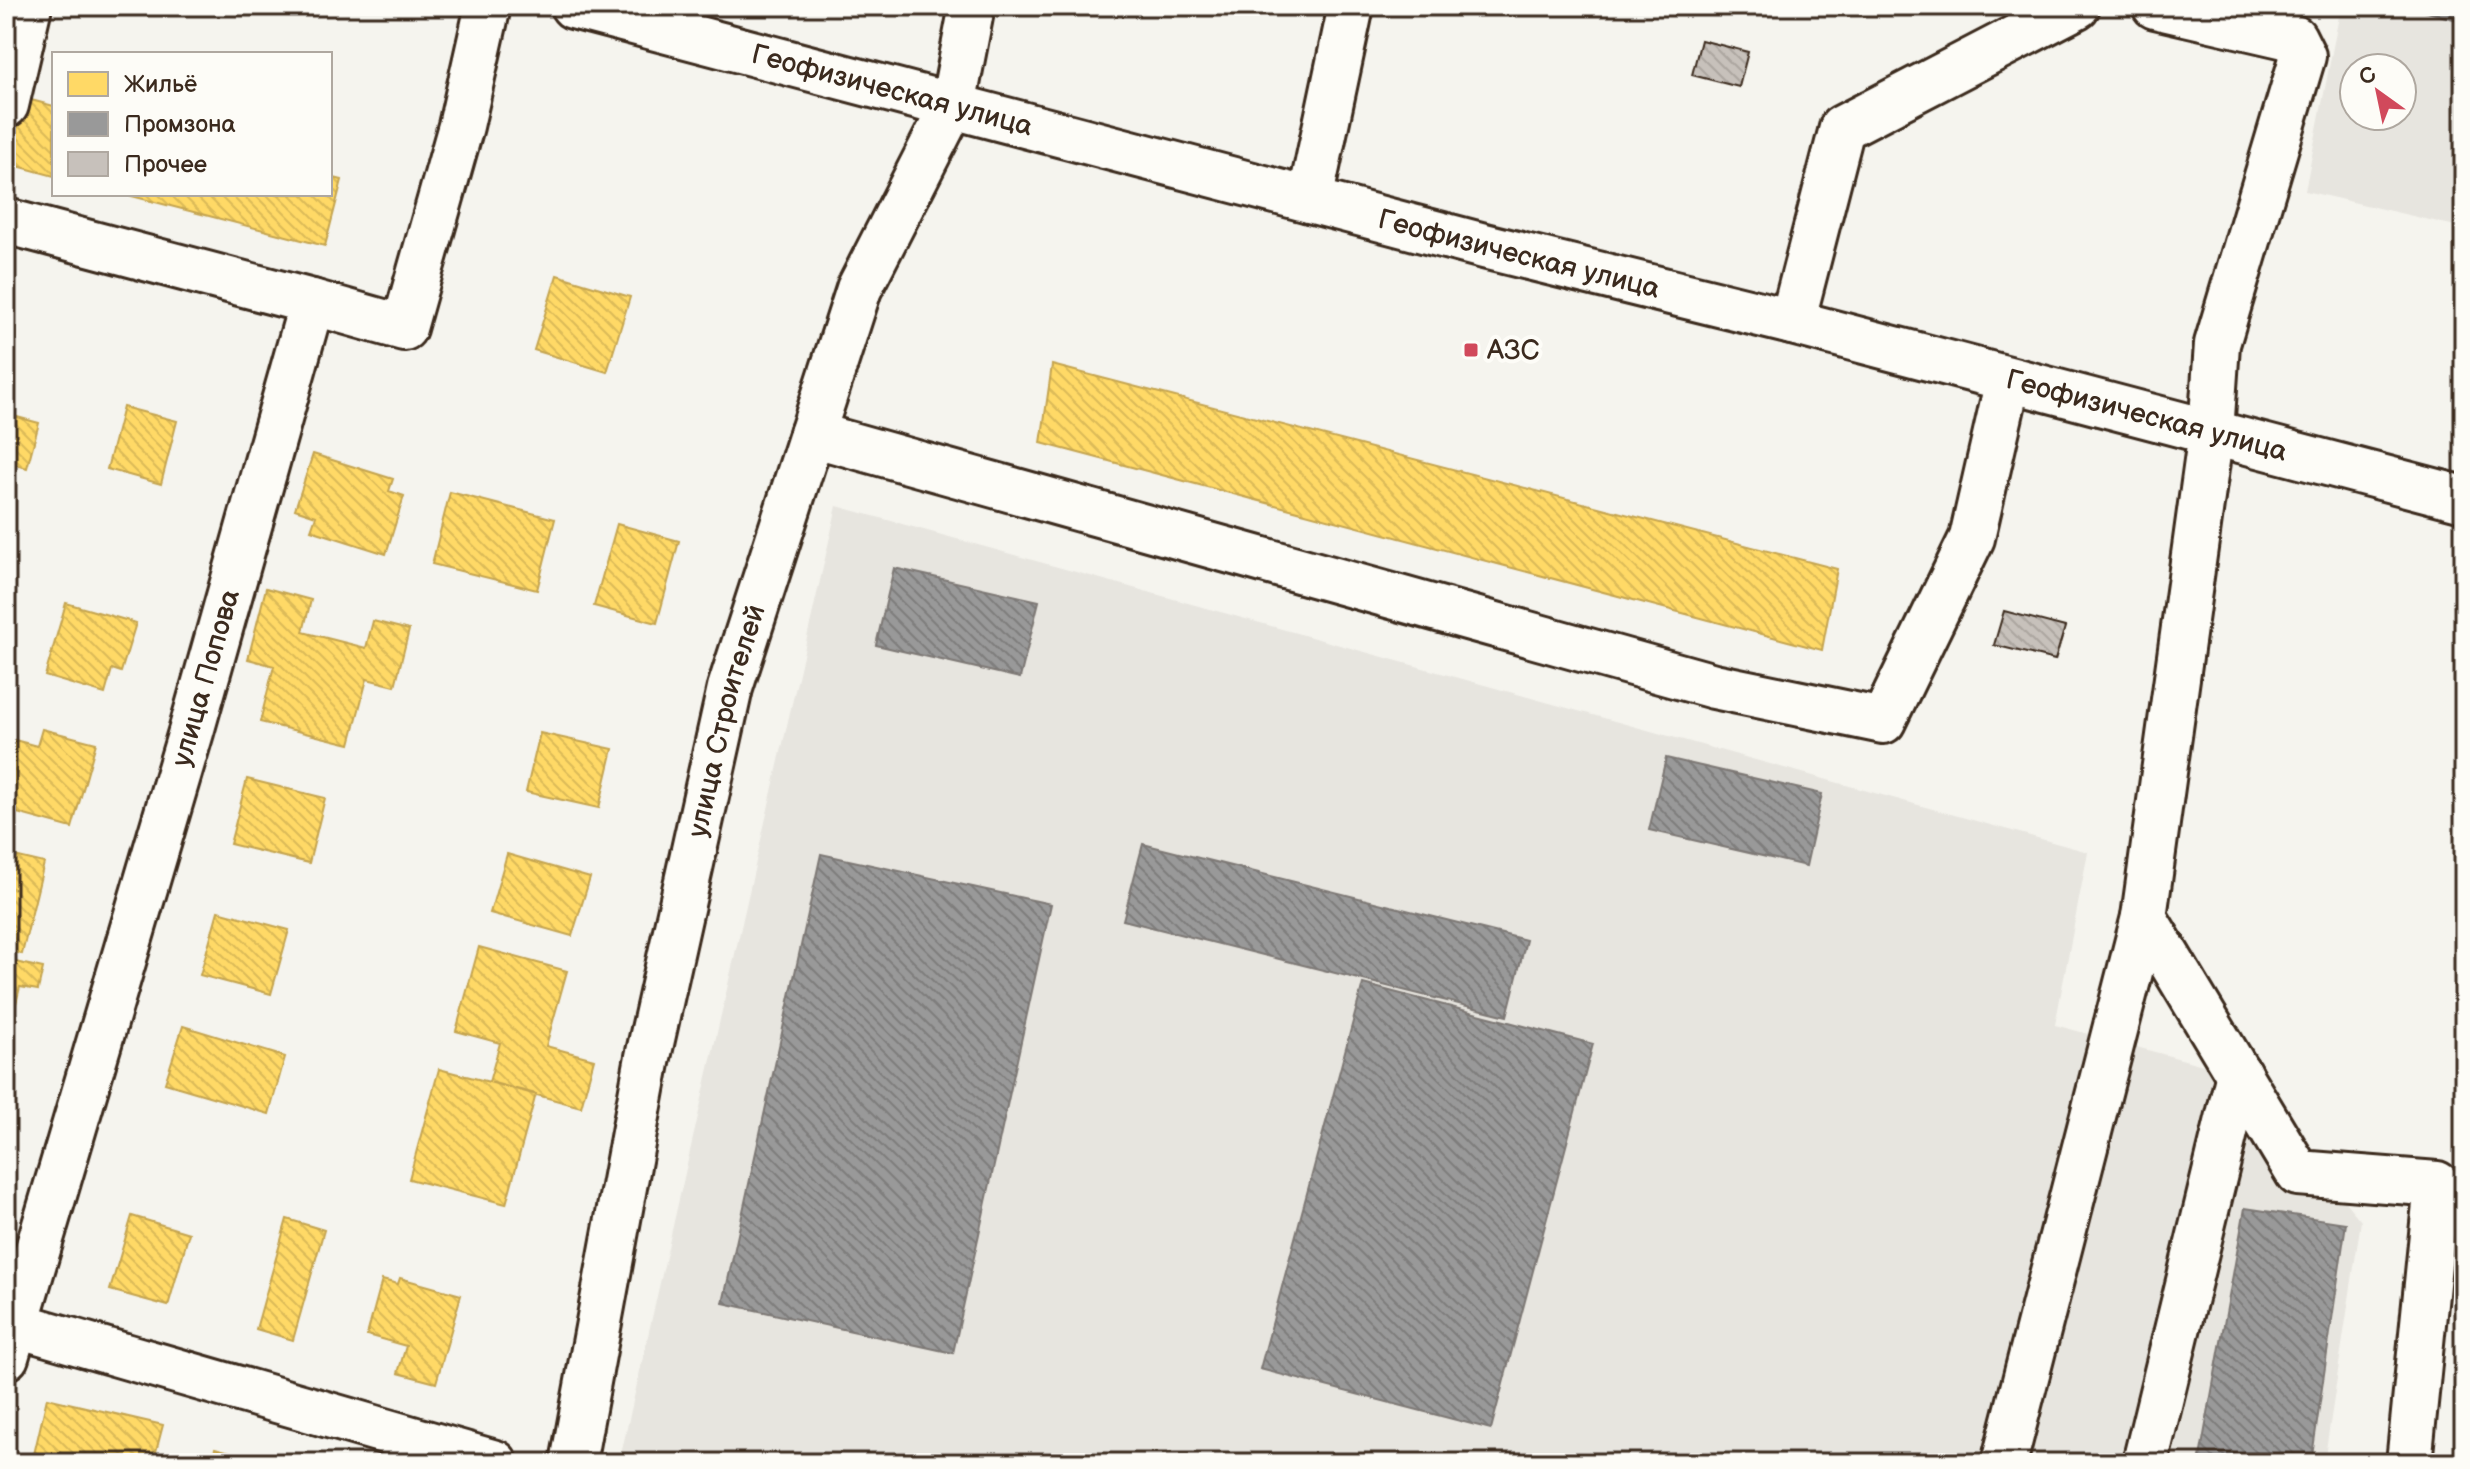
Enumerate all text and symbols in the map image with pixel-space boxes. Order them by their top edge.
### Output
street label: Геофизическая улица [748,37,1037,143]
legend [52,52,332,196]
north arrow [2338,52,2418,132]
text: С [2354,61,2382,92]
text: Жильё [124,70,197,99]
text: Промзона [124,110,236,139]
text: Прочее [124,150,207,179]
street label: Геофизическая улица [1375,202,1664,305]
place label: АЗС [1486,334,1539,367]
marker: АЗС [1462,341,1480,359]
street label: Геофизическая улица [2002,363,2291,468]
street label: улица Попова [165,585,247,770]
street label: улица Строителей [681,600,772,840]

